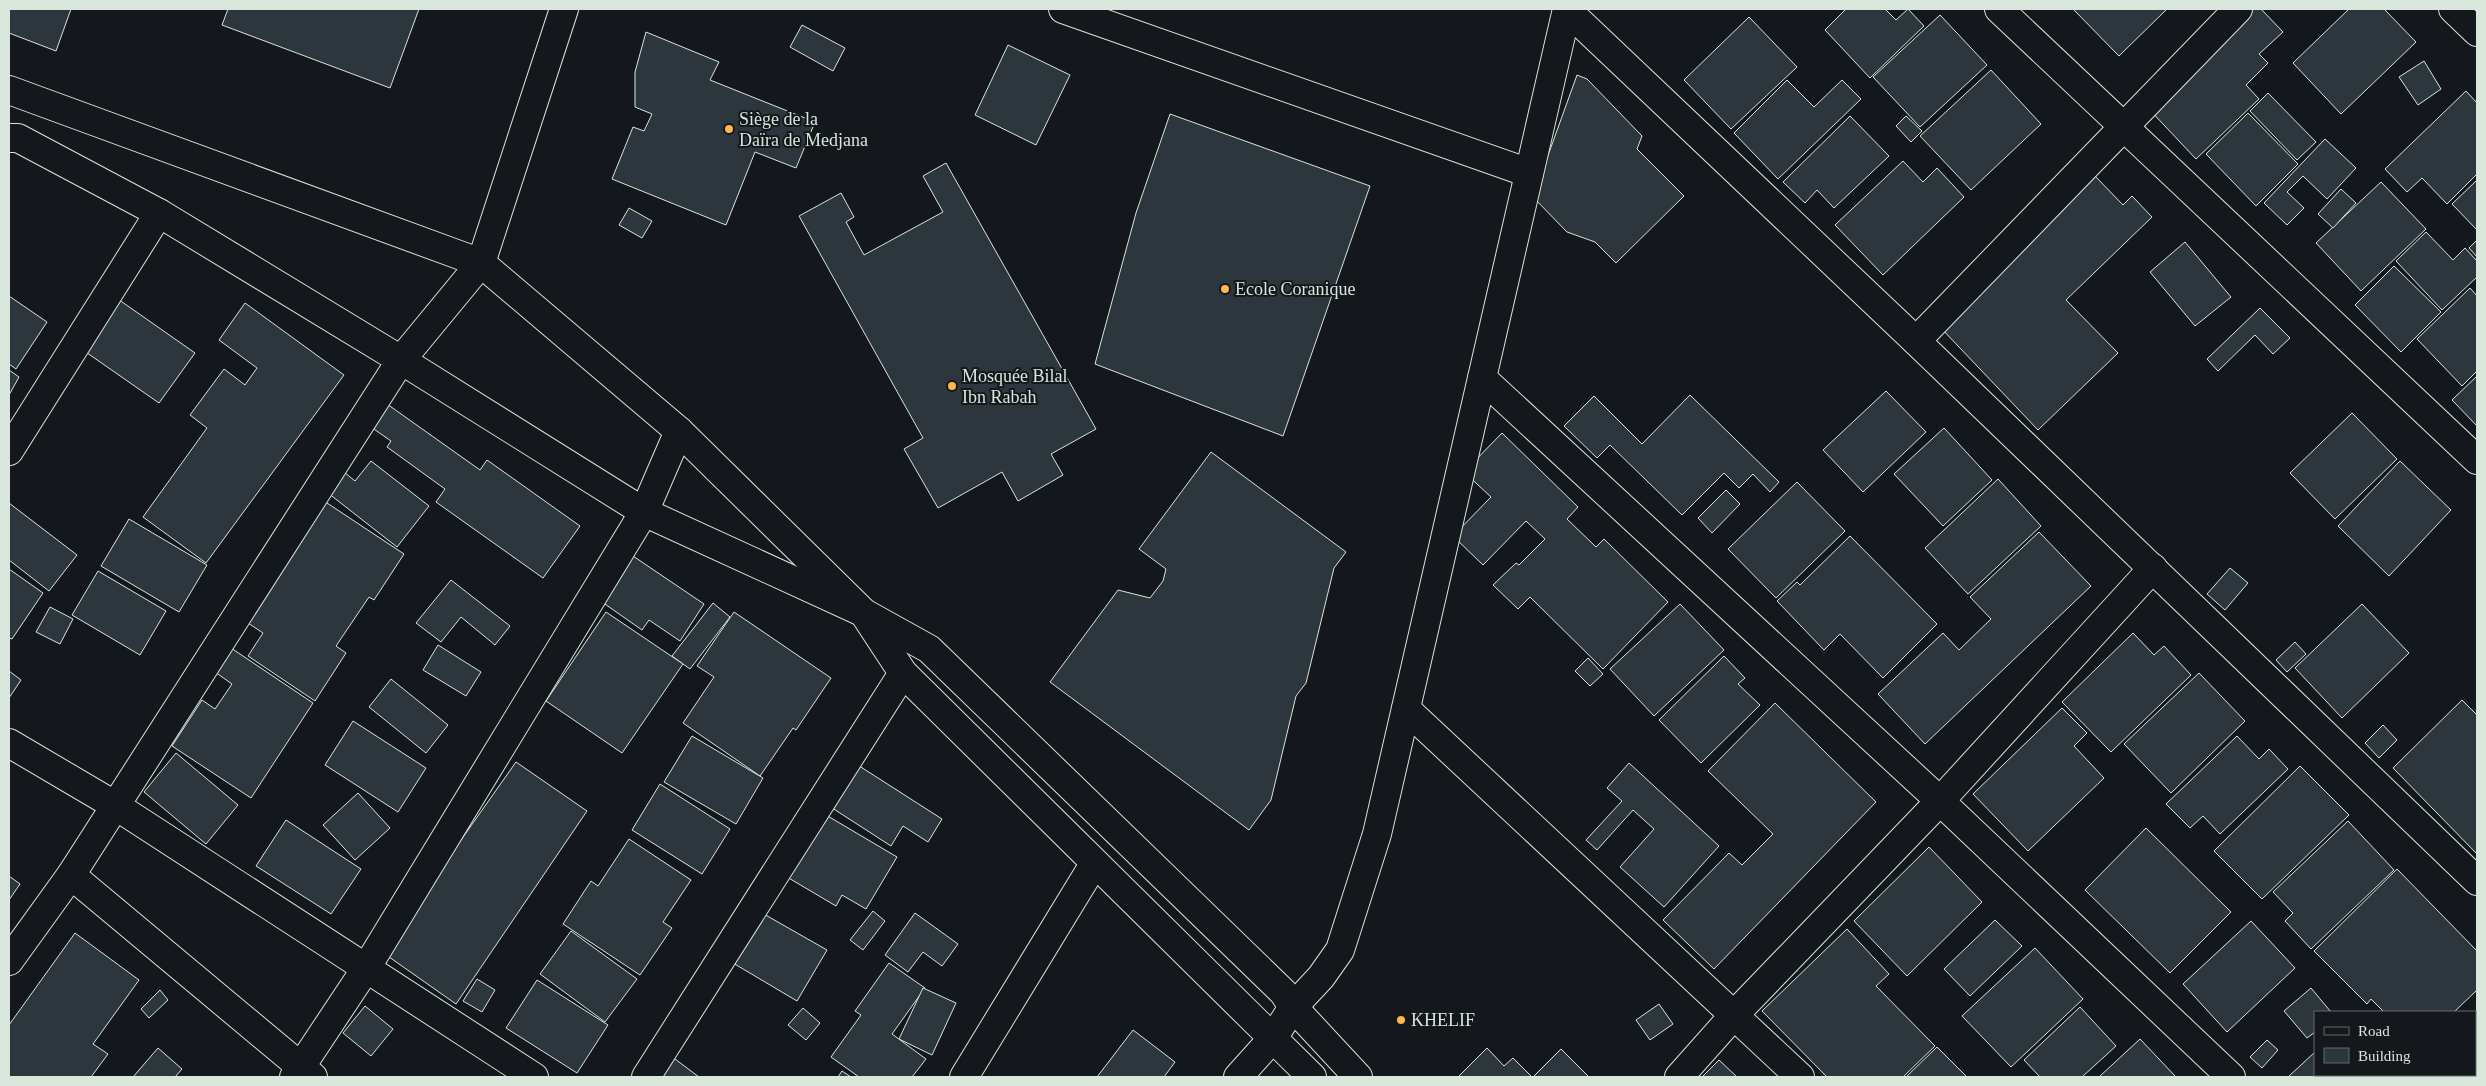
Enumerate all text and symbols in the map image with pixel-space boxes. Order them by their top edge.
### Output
place label: Siège de la Daïra de Medjana [739,109,868,150]
marker: Siège de la Daïra de Medjana [723,123,735,135]
place label: Ecole Coranique [1235,279,1355,299]
marker: Ecole Coranique [1219,283,1231,295]
place label: Mosquée Bilal Ibn Rabah [962,366,1068,407]
marker: Mosquée Bilal Ibn Rabah [946,380,958,392]
place label: KHELIF [1411,1010,1475,1030]
legend [2314,1011,2476,1076]
marker: KHELIF [1395,1014,1407,1026]
text: Road [2358,1023,2390,1039]
text: Building [2358,1048,2411,1064]

